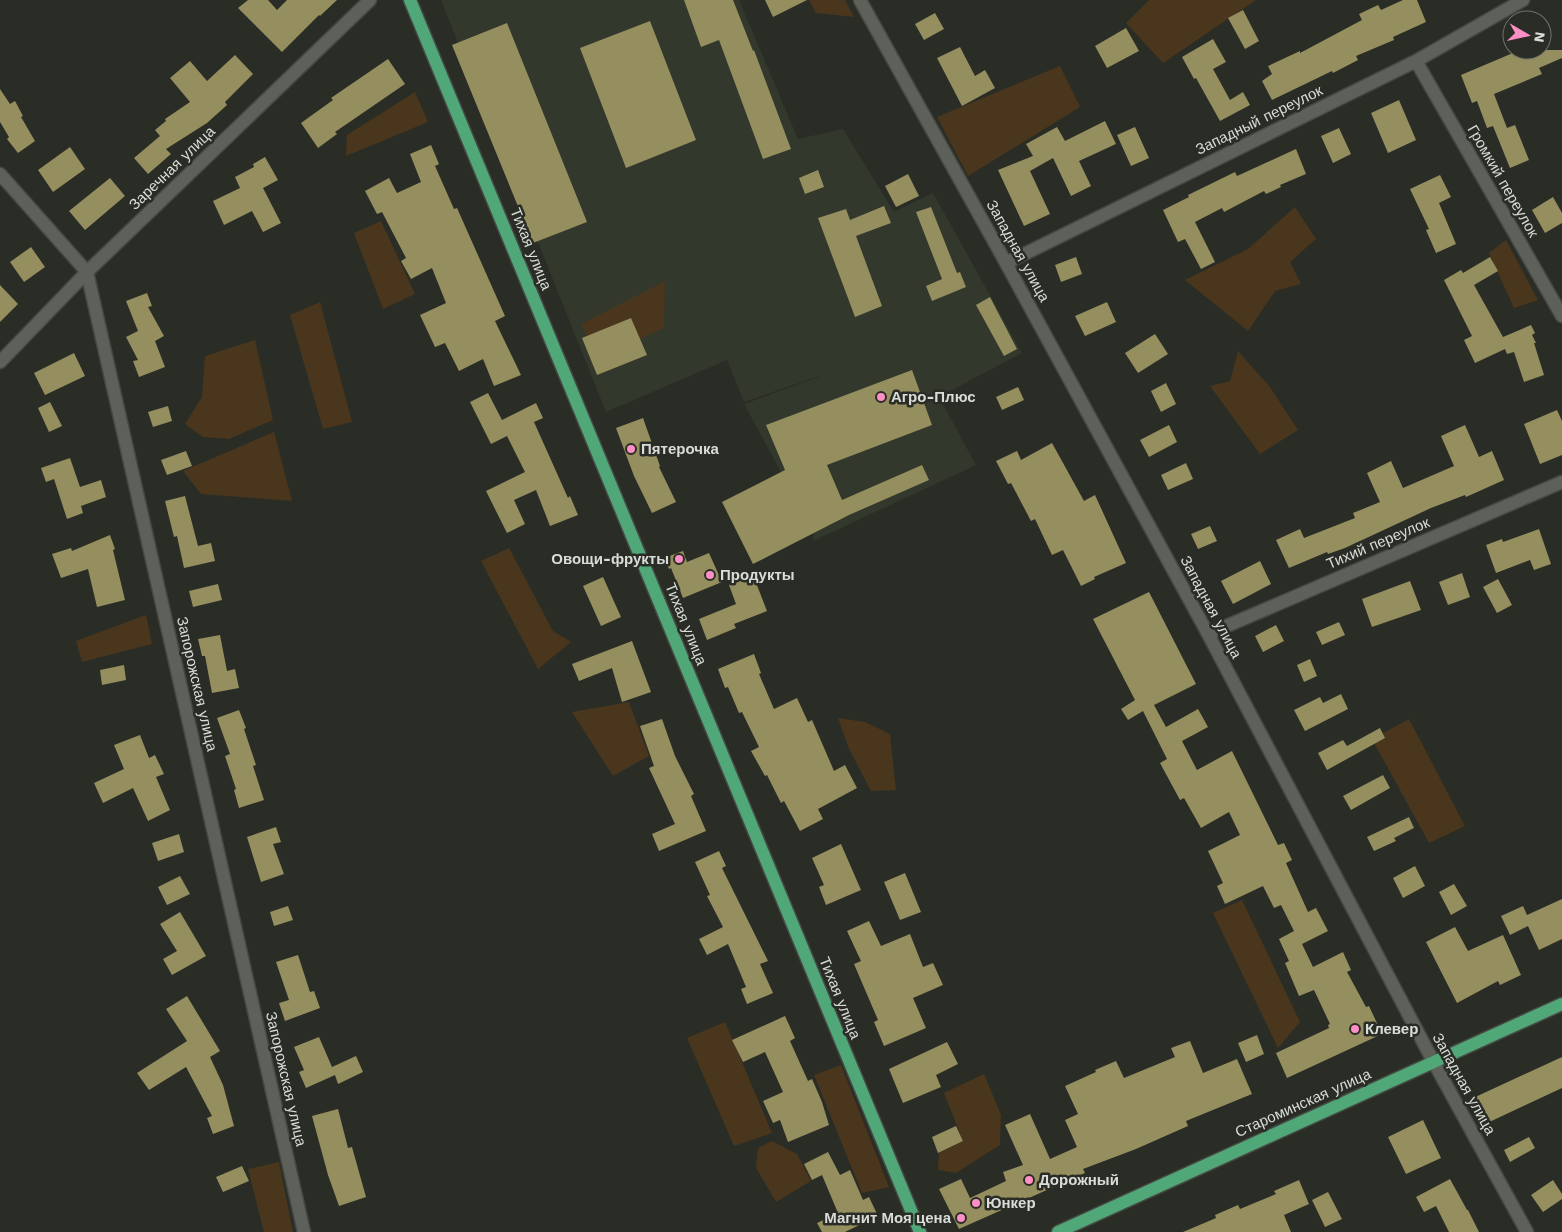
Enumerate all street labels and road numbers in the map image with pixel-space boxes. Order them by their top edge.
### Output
street label: Западный переулок [1193,81,1326,159]
street label: Заречная улица [125,122,219,214]
street label: Громкий переулок [1464,122,1543,241]
street label: Западная улица [983,197,1054,306]
street label: Тихая улица [506,205,556,293]
street label: Тихий переулок [1324,513,1433,573]
street label: Западная улица [1176,553,1246,662]
street label: Тихая улица [661,580,711,668]
street label: Запорожская улица [173,615,221,754]
street label: Тихая улица [815,954,865,1042]
street label: Запорожская улица [262,1010,310,1149]
street label: Западная улица [1429,1030,1500,1139]
street label: Староминская улица [1232,1065,1374,1141]

